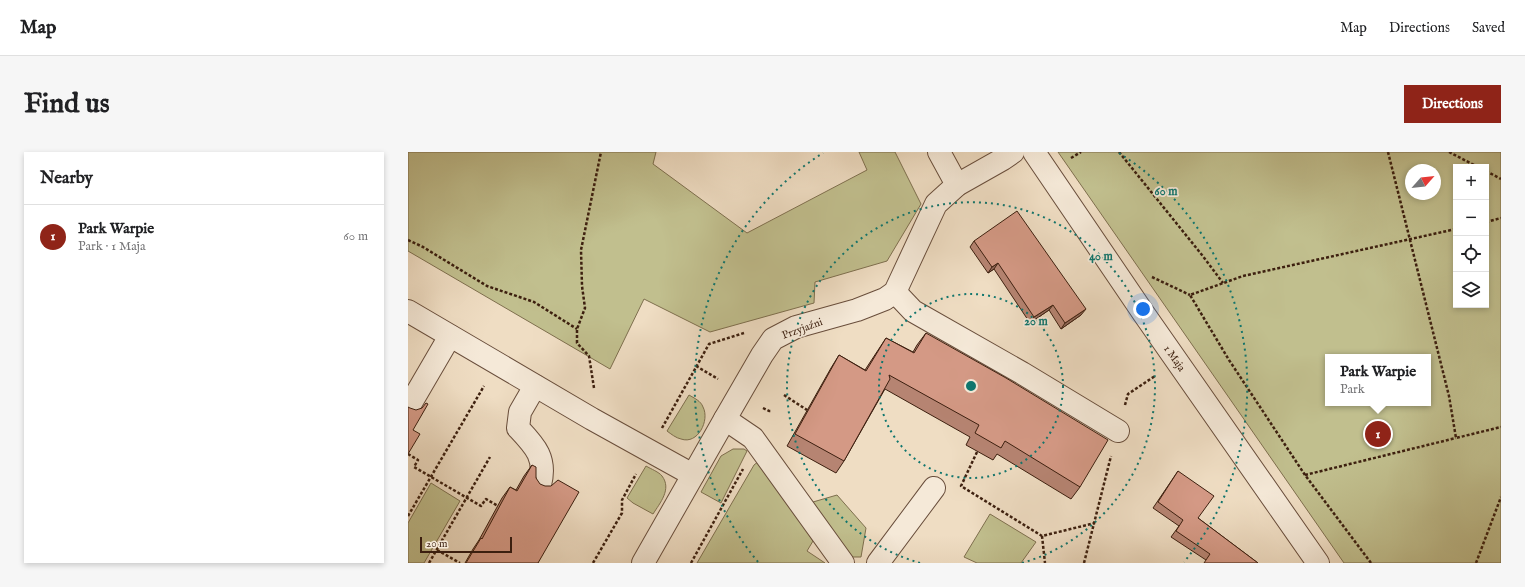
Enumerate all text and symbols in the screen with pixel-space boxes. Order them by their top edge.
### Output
text: Map [20,16,56,40]
text: Map [1340,19,1367,37]
text: Directions [1389,19,1450,37]
text: Saved [1472,19,1505,37]
button: Directions [1404,85,1501,123]
text: Find us [24,87,110,122]
north arrow [1405,164,1441,200]
map controls [1453,164,1489,308]
button: + [1453,164,1489,200]
text: Nearby [40,168,93,189]
text: 60 m [1155,184,1178,199]
button: − [1453,200,1489,236]
text: Park Warpie [78,219,154,238]
text: 1 [51,228,55,245]
text: 60 m [343,228,368,245]
button: locate [1453,236,1489,272]
text: Park · 1 Maja [78,238,146,255]
text: 40 m [1089,249,1114,264]
button: layers [1453,272,1489,308]
your location [1133,299,1153,319]
text: 20 m [1024,314,1048,329]
street label: Przyjaźni [780,315,825,343]
street label: 1 Maja [1160,343,1188,375]
popup [1325,354,1431,406]
text: Park Warpie [1340,362,1416,381]
centre of rings [964,379,978,393]
text: Park [1340,381,1365,398]
pin: 1 [1365,419,1391,449]
scale bar [420,535,512,554]
text: 20 m [426,537,447,551]

